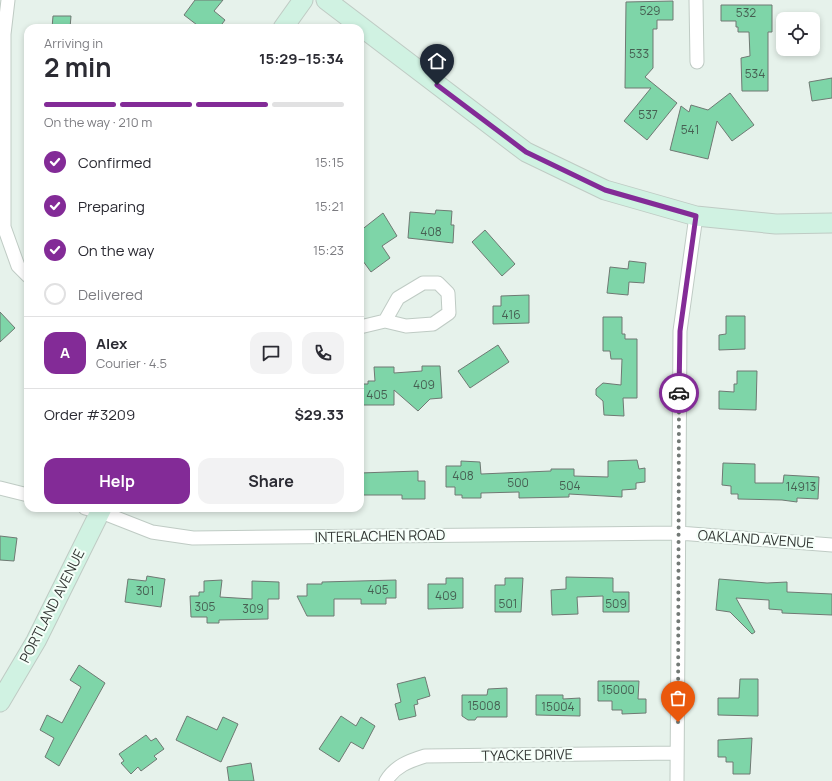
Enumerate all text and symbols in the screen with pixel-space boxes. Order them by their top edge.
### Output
house number: 529 [640,2,660,19]
house number: 532 [736,4,756,21]
map controls [776,12,820,56]
button: locate [776,12,820,56]
text: Arriving in [44,34,103,52]
pin [420,44,454,85]
house number: 533 [629,45,649,62]
text: 15:29–15:34 [259,48,344,69]
text: 2 min [44,49,112,85]
icon: home [426,50,448,72]
house number: 534 [745,65,765,82]
house number: 537 [638,106,658,123]
text: On the way · 210 m [44,113,152,131]
house number: 541 [681,121,699,138]
icon: check [44,151,66,173]
text: Confirmed [78,152,151,173]
text: 15:15 [315,153,344,171]
icon: check [44,195,66,217]
text: Preparing [78,196,145,217]
text: 15:21 [315,197,344,215]
house number: 408 [420,223,442,240]
icon: check [44,239,66,261]
text: On the way [78,240,154,261]
text: 15:23 [313,241,344,259]
text: Delivered [78,284,143,305]
house number: 416 [501,306,521,323]
button: chat [250,332,292,374]
button: phone [302,332,344,374]
text: Alex [96,333,127,354]
text: A [60,342,70,363]
text: Courier · 4.5 [96,354,167,372]
courier [659,373,699,413]
house number: 409 [413,376,435,393]
icon: car [668,382,690,404]
house number: 405 [366,386,388,403]
text: Order #3209 [44,404,135,425]
text: $29.33 [294,404,344,425]
button: Help [44,458,190,504]
button: Share [198,458,344,504]
house number: 408 [452,467,474,484]
house number: 500 [507,474,529,491]
house number: 504 [559,477,581,494]
house number: 14913 [786,478,816,495]
street label: INTERLACHEN ROAD [315,525,445,546]
street label: OAKLAND AVENUE [697,525,815,552]
street label: PORTLAND AVENUE [15,546,88,666]
house number: 405 [367,581,389,598]
house number: 301 [136,582,154,599]
house number: 409 [435,587,457,604]
house number: 501 [499,595,517,612]
house number: 509 [605,595,627,612]
house number: 305 [195,598,216,615]
house number: 309 [242,600,264,617]
house number: 15000 [601,681,635,698]
pin [661,681,695,722]
icon: bag [667,687,689,709]
house number: 15008 [467,697,501,714]
house number: 15004 [541,698,575,715]
street label: TYACKE DRIVE [481,744,573,765]

